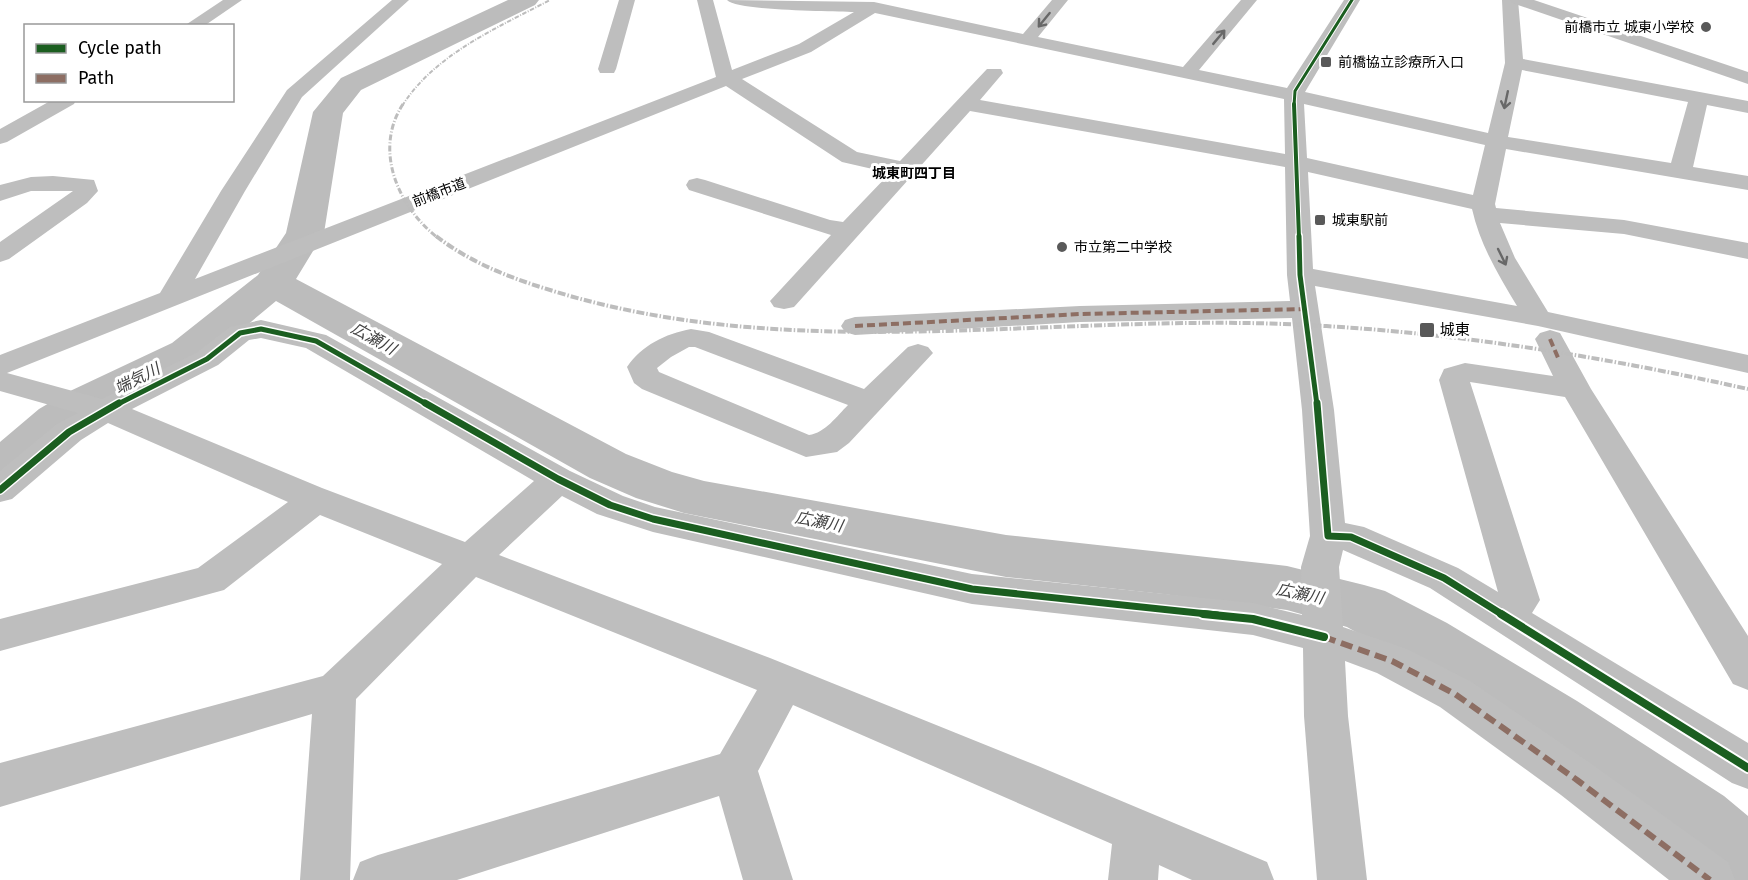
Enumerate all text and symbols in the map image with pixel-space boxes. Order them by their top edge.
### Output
one-way arrow [1037,12,1051,27]
place label: 前橋市立 城東小学校 [1564,19,1694,36]
marker: 前橋市立 城東小学校 [1699,20,1713,34]
legend [24,24,234,102]
one-way arrow [1212,30,1226,45]
text: Cycle path [78,37,162,59]
place label: 前橋協立診療所入口 [1338,54,1464,71]
marker: 前橋協立診療所入口 [1319,55,1333,69]
text: Path [78,67,114,89]
one-way arrow [1500,89,1511,109]
district label: 城東町四丁目 [872,165,956,182]
street label: 前橋市道 [410,174,468,210]
place label: 城東駅前 [1332,212,1388,229]
marker: 城東駅前 [1313,213,1327,227]
place label: 市立第二中学校 [1074,239,1172,256]
marker: 市立第二中学校 [1055,240,1069,254]
one-way arrow [1497,248,1508,266]
water label: 広瀬川 [348,318,401,359]
marker: 城東 [1418,321,1436,339]
place label: 城東 [1440,321,1470,339]
water label: 端気川 [112,358,165,398]
water label: 広瀬川 [794,508,846,536]
water label: 広瀬川 [1274,579,1327,608]

